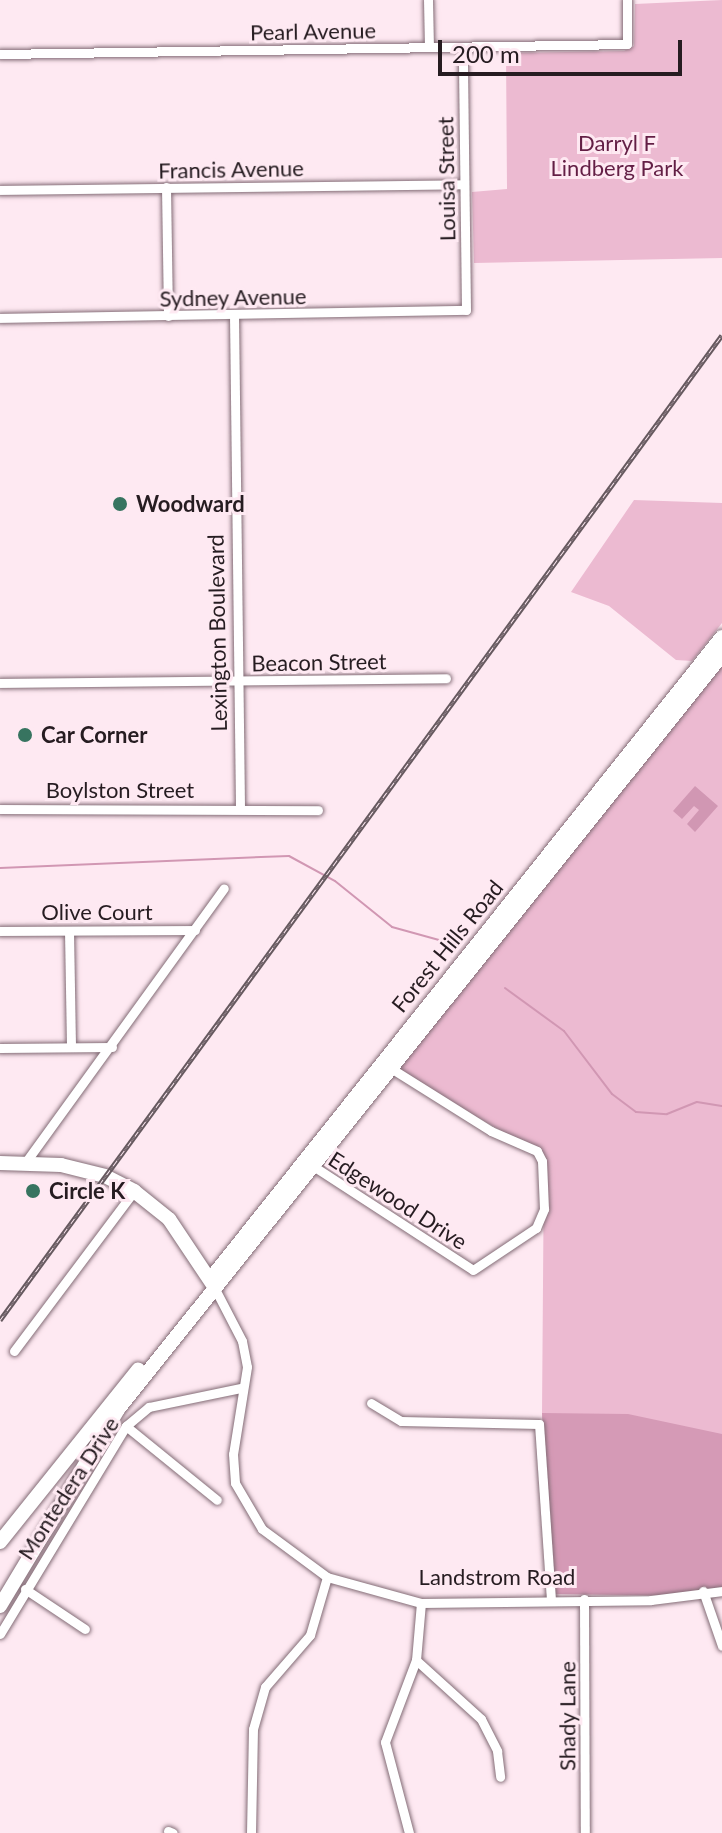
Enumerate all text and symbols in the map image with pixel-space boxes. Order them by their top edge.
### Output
street label: Pearl Avenue [249,17,377,45]
scale bar [442,24,686,74]
text: 200 m [452,39,520,68]
street label: Louisa Street [432,117,460,241]
park label: Darryl F Lindberg Park [551,129,683,180]
street label: Francis Avenue [158,155,304,183]
street label: Sydney Avenue [159,283,307,311]
place label: Woodward [136,491,245,517]
marker: Woodward [111,495,129,513]
street label: Lexington Boulevard [202,534,232,732]
street label: Beacon Street [251,648,387,676]
place label: Car Corner [41,722,148,748]
marker: Car Corner [16,726,34,744]
street label: Boylston Street [46,777,194,803]
street label: Forest Hills Road [386,875,508,1017]
street label: Olive Court [41,899,153,925]
street label: Edgewood Drive [324,1145,472,1255]
place label: Circle K [49,1178,125,1204]
marker: Circle K [24,1182,42,1200]
street label: Montedera Drive [12,1412,124,1564]
street label: Landstrom Road [419,1564,575,1590]
street label: Shady Lane [554,1661,580,1771]

